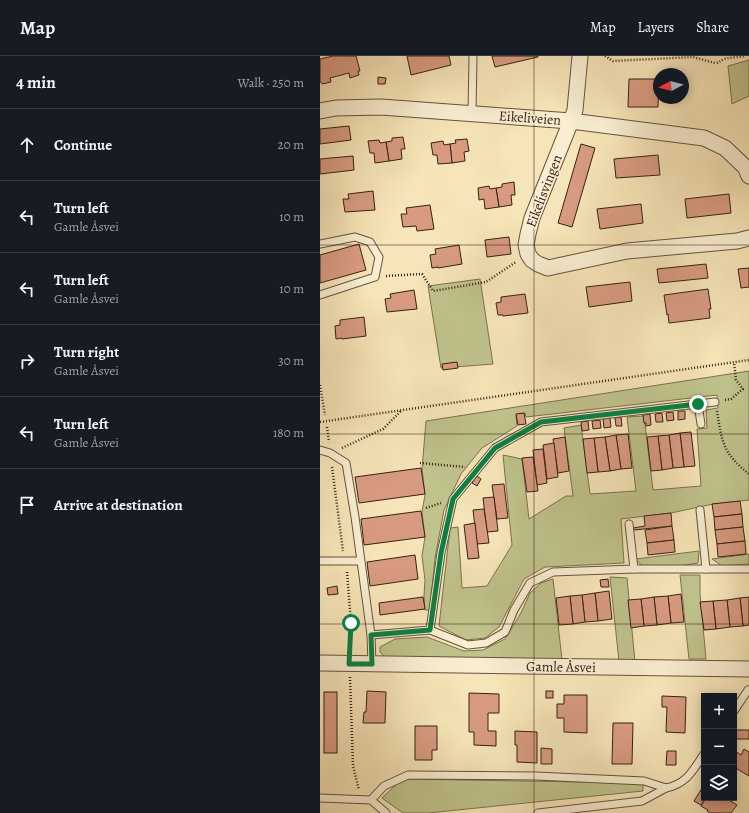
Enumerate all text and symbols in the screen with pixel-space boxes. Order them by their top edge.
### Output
text: Map [20,15,55,41]
text: Map [590,18,616,37]
text: Layers [638,18,674,37]
text: Share [696,18,729,37]
north arrow [653,68,689,104]
text: 4 min [16,71,56,94]
text: Walk · 250 m [237,74,304,91]
street label: Eikeliveien [498,106,562,130]
icon: ahead [16,134,38,156]
text: Continue [54,135,112,155]
text: 20 m [278,136,304,153]
street label: Eikelisvingen [521,152,567,230]
text: Turn left [54,198,109,218]
icon: left [16,206,38,228]
text: 10 m [279,208,304,225]
text: Gamle Åsvei [54,218,119,235]
text: Turn left [54,270,109,290]
icon: left [16,278,38,300]
text: 10 m [279,280,304,297]
text: Gamle Åsvei [54,290,119,307]
text: Turn right [54,342,119,362]
icon: right [16,350,38,372]
text: 30 m [278,352,304,369]
text: Gamle Åsvei [54,362,119,379]
route end [689,395,707,413]
text: Turn left [54,414,109,434]
icon: left [16,422,38,444]
text: 180 m [273,424,304,441]
text: Gamle Åsvei [54,434,119,451]
icon: arrive [16,494,38,516]
text: Arrive at destination [54,495,183,515]
route start [342,614,360,632]
street label: Gamle Åsvei [526,657,596,677]
map controls [701,693,737,801]
button: + [701,693,737,729]
button: − [701,729,737,765]
button: layers [701,765,737,801]

